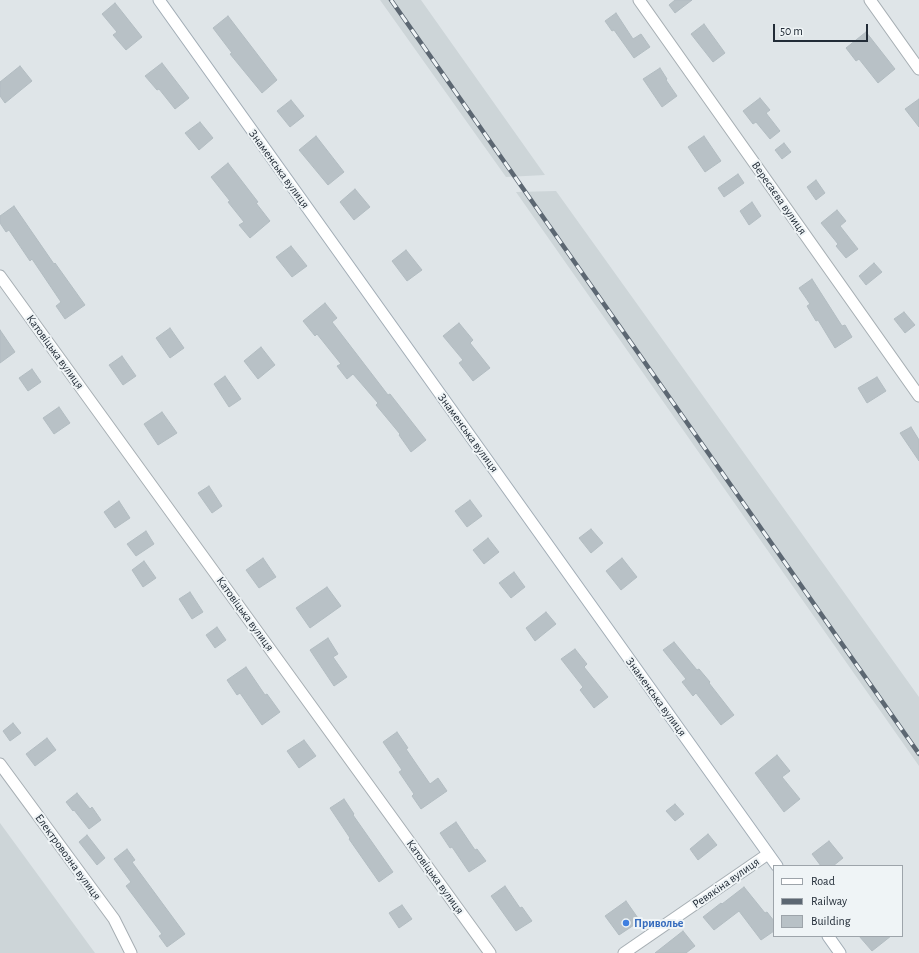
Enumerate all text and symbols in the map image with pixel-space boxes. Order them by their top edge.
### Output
scale bar [775,16,870,42]
text: 50 m [780,25,803,37]
street label: Знаменська вулиця [246,127,312,211]
street label: Вересаєва вулиця [748,159,810,237]
street label: Катовіцька вулиця [23,312,87,392]
street label: Знаменська вулиця [435,391,501,475]
street label: Катовіцька вулиця [213,574,277,654]
street label: Знаменська вулиця [623,655,689,739]
street label: Електровозна вулиця [32,811,104,903]
street label: Катовіцька вулиця [403,837,467,917]
street label: Ревякіна вулиця [690,855,762,911]
legend [773,865,903,937]
text: Road [811,875,835,887]
text: Railway [811,895,847,907]
text: Building [811,915,851,927]
place label: Приволье [634,916,683,930]
marker: Приволье [621,918,631,928]

